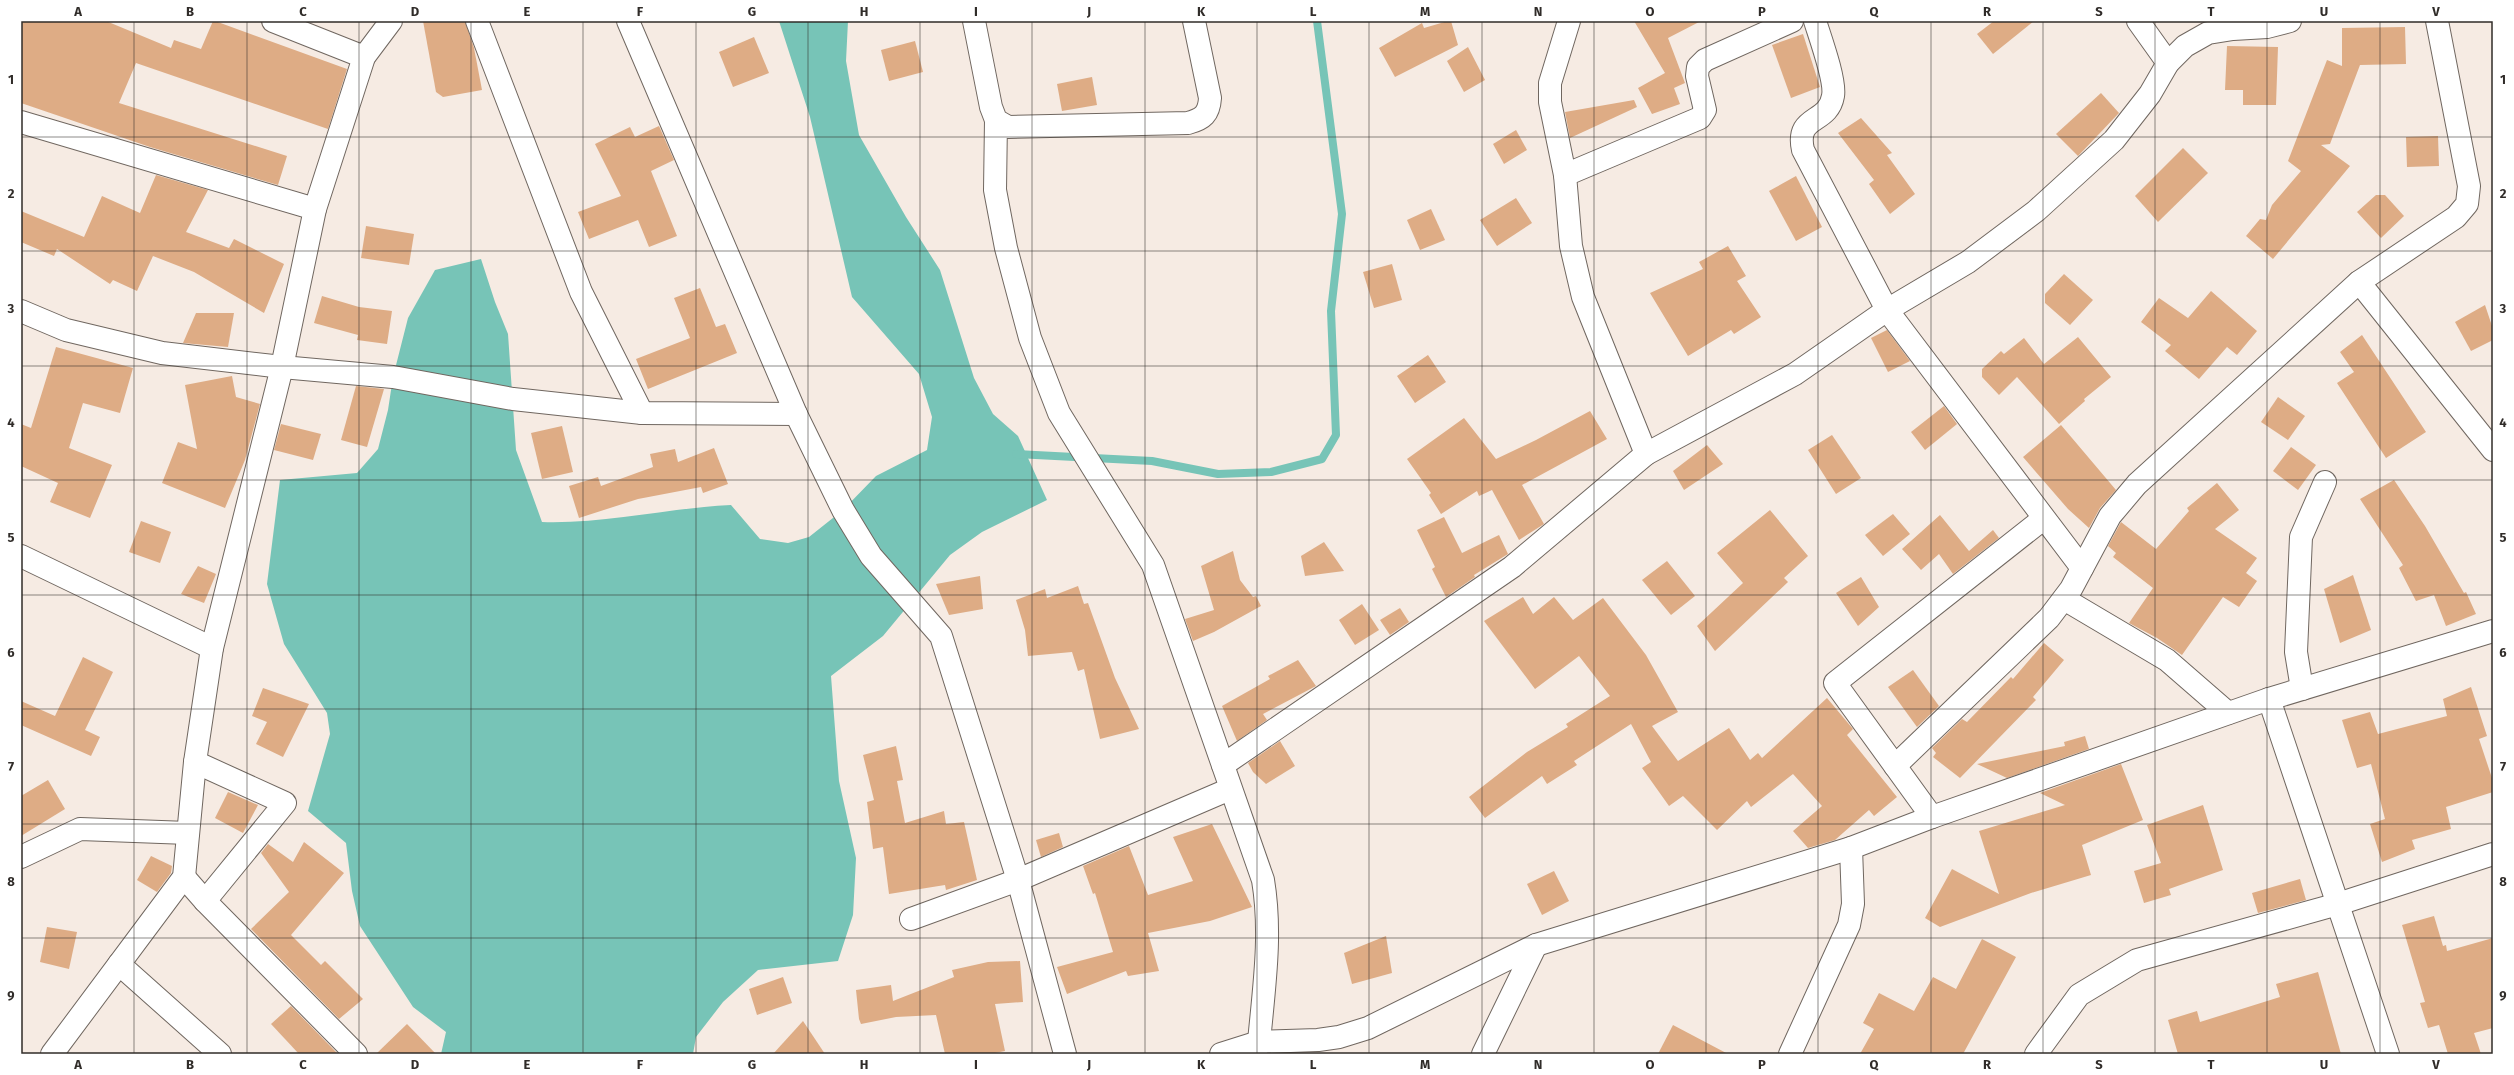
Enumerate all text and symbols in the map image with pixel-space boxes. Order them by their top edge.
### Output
text: A [73,4,82,19]
text: B [186,4,194,19]
text: C [299,4,307,19]
text: D [411,4,420,19]
text: E [524,4,531,19]
text: F [637,4,644,19]
text: G [748,4,756,19]
text: H [860,4,868,19]
text: I [974,4,978,19]
text: J [1086,4,1091,19]
text: K [1197,4,1206,19]
text: L [1310,4,1317,19]
text: M [1420,4,1430,19]
text: N [1534,4,1542,19]
text: O [1646,4,1655,19]
text: P [1758,4,1766,19]
text: Q [1870,4,1880,19]
text: R [1983,4,1992,19]
text: S [2095,4,2103,19]
text: T [2207,4,2215,19]
text: U [2320,4,2328,19]
text: V [2431,4,2440,19]
text: 1 [8,72,14,87]
text: 1 [2500,72,2506,87]
text: 2 [8,186,15,201]
text: 2 [2500,186,2507,201]
text: 3 [7,301,15,316]
text: 3 [2499,301,2507,316]
text: 4 [7,415,15,430]
text: 4 [2499,415,2507,430]
text: 5 [8,530,15,545]
text: 5 [2500,530,2507,545]
text: 6 [7,645,15,660]
text: 6 [2499,645,2507,660]
text: 7 [8,759,14,774]
text: 7 [2500,759,2506,774]
text: 8 [7,874,15,889]
text: 8 [2499,874,2507,889]
text: 9 [7,988,15,1003]
text: 9 [2499,988,2507,1003]
text: A [73,1057,82,1072]
text: B [186,1057,194,1072]
text: C [299,1057,307,1072]
text: D [411,1057,420,1072]
text: E [524,1057,531,1072]
text: F [637,1057,644,1072]
text: G [748,1057,756,1072]
text: H [860,1057,868,1072]
text: I [974,1057,978,1072]
text: J [1086,1057,1091,1072]
text: K [1197,1057,1206,1072]
text: L [1310,1057,1317,1072]
text: M [1420,1057,1430,1072]
text: N [1534,1057,1542,1072]
text: O [1646,1057,1655,1072]
text: P [1758,1057,1766,1072]
text: Q [1870,1057,1880,1072]
text: R [1983,1057,1992,1072]
text: S [2095,1057,2103,1072]
text: T [2207,1057,2215,1072]
text: U [2320,1057,2328,1072]
text: V [2431,1057,2440,1072]

